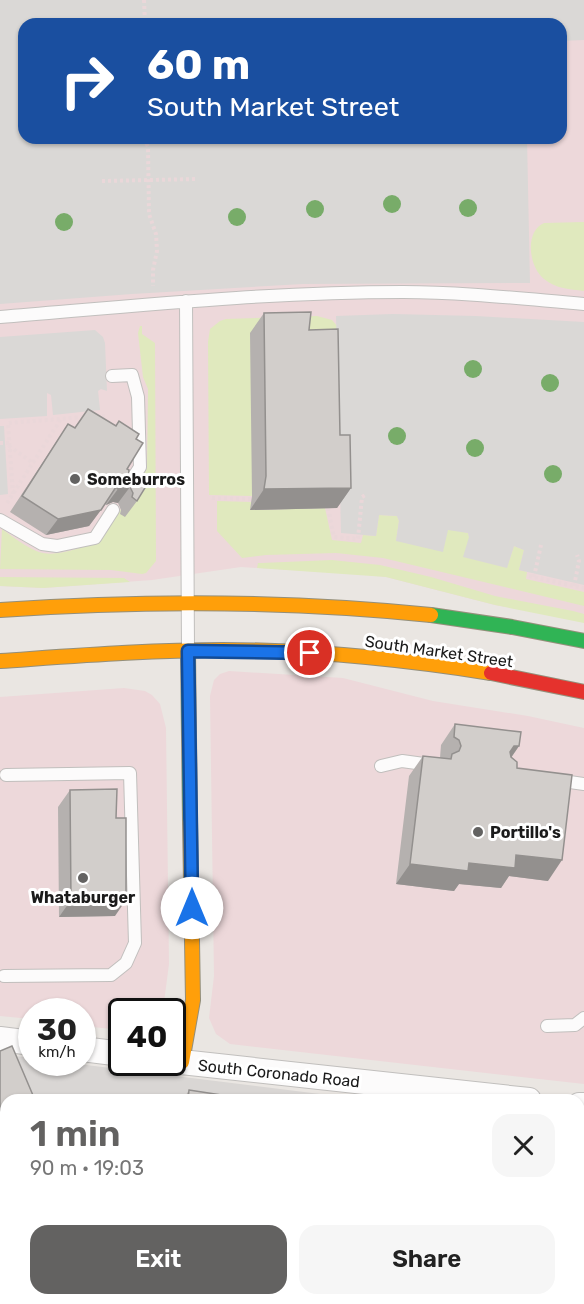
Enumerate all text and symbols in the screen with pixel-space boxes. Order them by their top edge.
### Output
text: 60 m [147,40,250,90]
icon: right [48,42,126,120]
text: South Market Street [147,91,399,123]
place label: Someburros [87,470,185,489]
marker: Someburros [68,472,82,486]
pin [284,627,335,678]
street label: South Market Street [364,632,514,671]
icon: arrive [293,636,326,669]
place label: Portillo's [490,823,561,842]
marker: Portillo's [471,825,485,839]
marker: Whataburger [76,871,90,885]
position arrow [160,876,224,940]
place label: Whataburger [31,888,136,907]
speed limit sign: 40 [108,998,186,1076]
text: 30 [37,1012,77,1048]
text: km/h [38,1043,76,1061]
street label: South Coronado Road [197,1056,361,1091]
text: 1 min [30,1112,121,1155]
button: close [492,1114,555,1177]
text: 90 m · 19:03 [30,1156,144,1180]
button: Exit [30,1225,287,1294]
button: Share [299,1225,555,1294]

